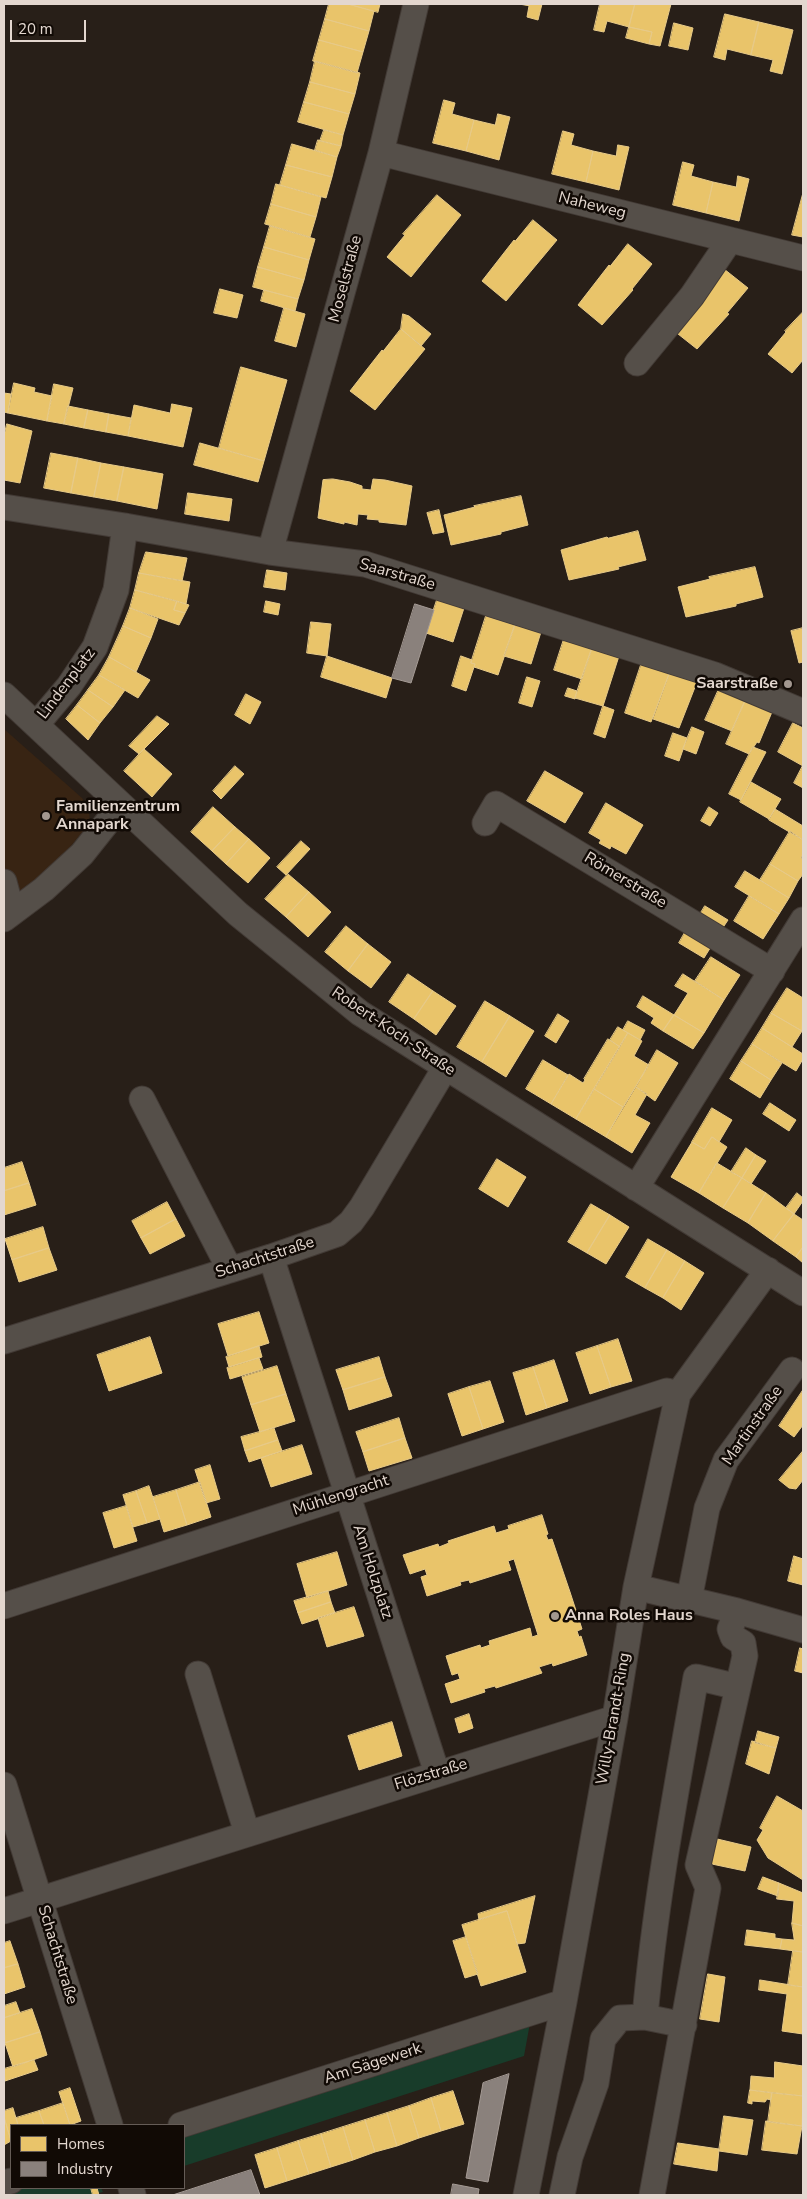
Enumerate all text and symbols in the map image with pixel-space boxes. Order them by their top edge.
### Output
scale bar [12,10,89,42]
text: 20 m [18,19,53,39]
street label: Naheweg [556,188,628,224]
street label: Moselstraße [325,233,367,325]
street label: Saarstraße [357,555,437,595]
street label: Lindenplatz [34,645,100,723]
place label: Saarstraße [696,674,778,694]
marker: Saarstraße [782,678,794,690]
place label: Familienzentrum Annapark [56,797,180,835]
marker: Familienzentrum Annapark [40,810,52,822]
street label: Römerstraße [580,849,670,913]
street label: Robert-Koch-Straße [327,983,459,1081]
street label: Schachtstraße [213,1233,317,1283]
street label: Martinstraße [719,1383,787,1469]
street label: Mühlengracht [291,1471,391,1521]
street label: Am Holzplatz [348,1522,396,1622]
place label: Anna Roles Haus [565,1606,693,1626]
marker: Anna Roles Haus [549,1610,561,1622]
street label: Willy-Brandt-Ring [593,1651,635,1787]
street label: Flözstraße [392,1755,470,1795]
street label: Schachtstraße [33,1903,81,2007]
street label: Am Sägewerk [322,2039,424,2089]
legend [10,2124,185,2189]
text: Homes [57,2134,105,2154]
text: Industry [57,2159,112,2179]

